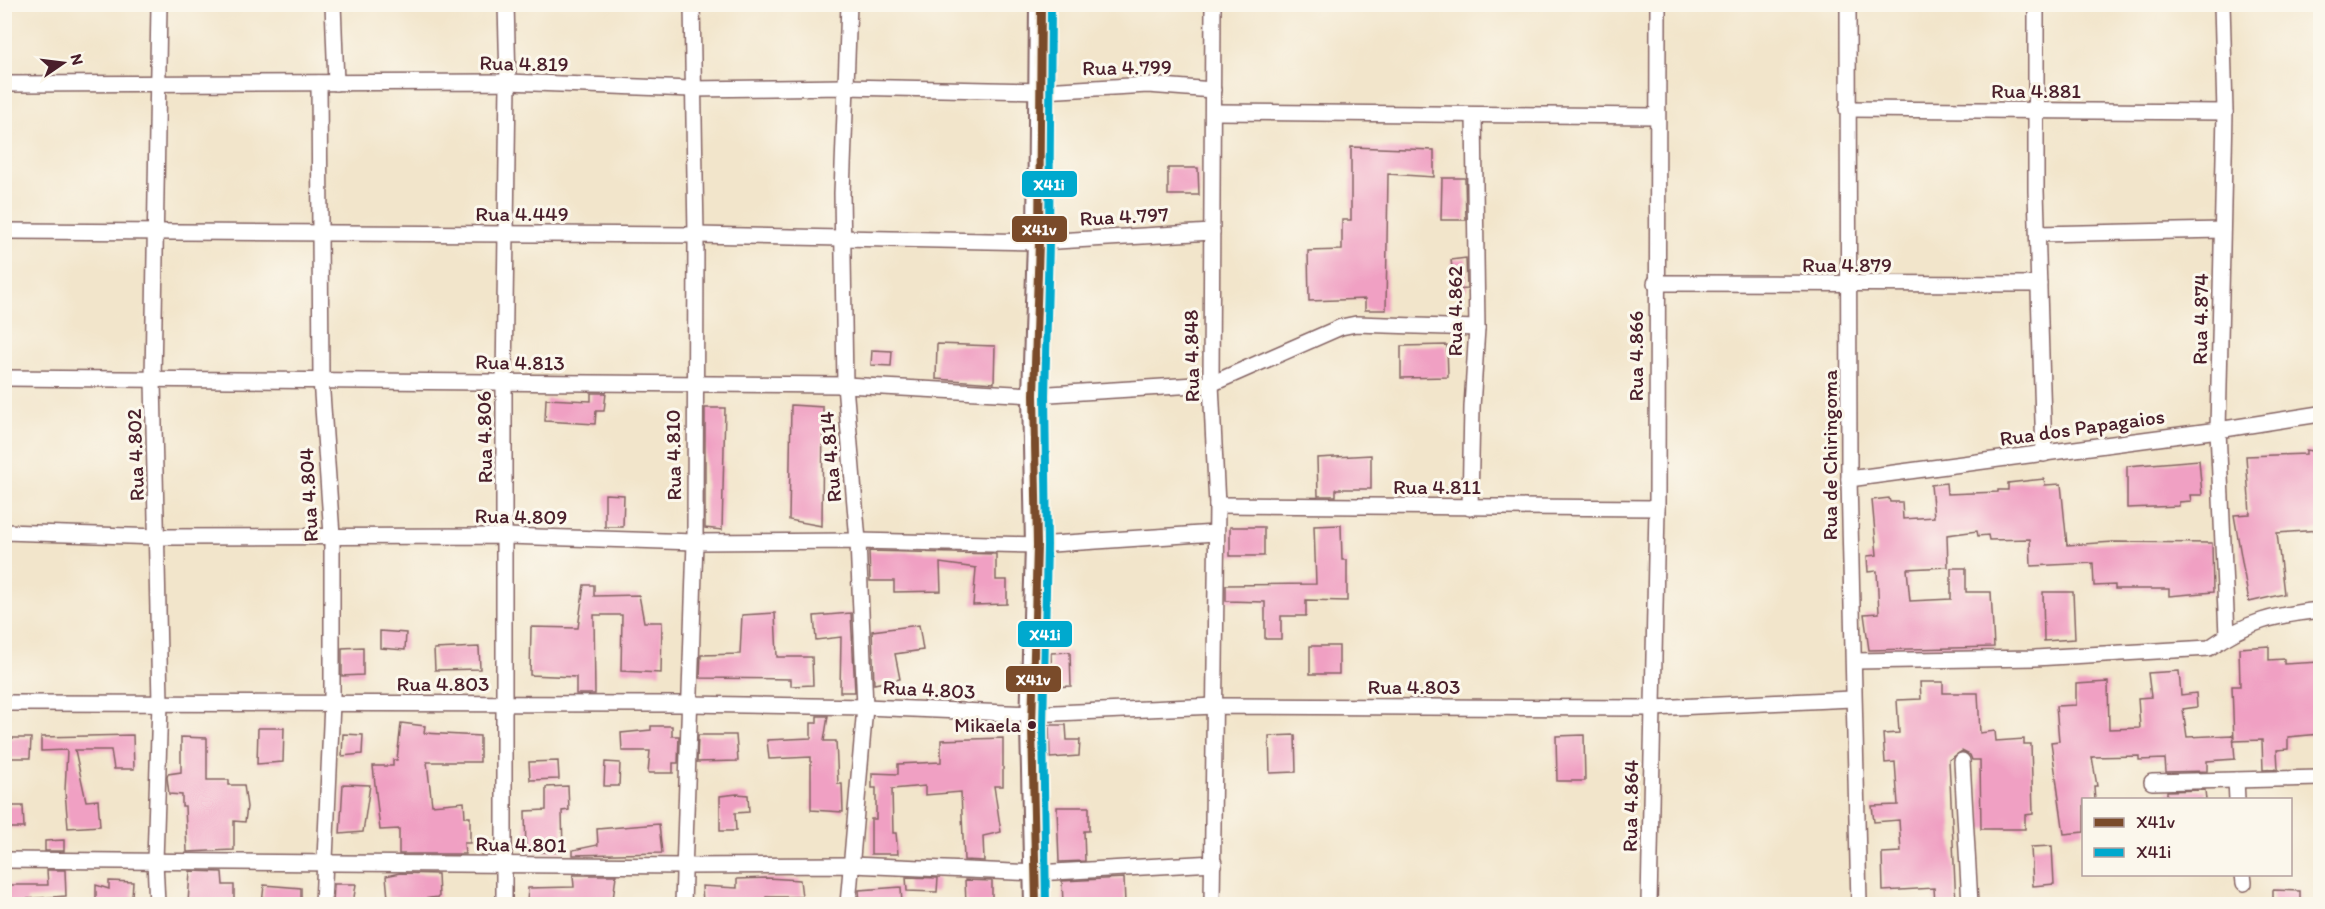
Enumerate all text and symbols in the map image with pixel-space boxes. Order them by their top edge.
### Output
north arrow [33,33,93,93]
street label: Rua 4.819 [479,50,569,76]
text: N [67,52,88,67]
street label: Rua 4.799 [1082,54,1172,80]
street label: Rua 4.881 [1991,78,2081,103]
line badge: X41i [1021,170,1078,198]
text: X41i [1033,175,1065,194]
street label: Rua 4.449 [475,201,569,226]
street label: Rua 4.797 [1079,201,1169,231]
line badge: X41v [1011,215,1068,243]
text: X41v [1022,220,1057,239]
street label: Rua 4.879 [1802,252,1892,277]
street label: Rua 4.862 [1442,266,1467,356]
street label: Rua 4.874 [2187,273,2213,365]
street label: Rua 4.848 [1178,309,1204,403]
street label: Rua 4.866 [1623,311,1648,401]
street label: Rua 4.813 [475,349,565,375]
street label: Rua de Chiringoma [1817,369,1842,540]
street label: Rua 4.806 [471,390,497,484]
street label: Rua dos Papagaios [1998,403,2166,451]
street label: Rua 4.802 [121,408,149,502]
street label: Rua 4.810 [660,409,686,501]
street label: Rua 4.814 [814,410,846,503]
street label: Rua 4.804 [293,447,323,543]
street label: Rua 4.811 [1393,474,1481,499]
street label: Rua 4.809 [474,503,568,529]
line badge: X41i [1017,620,1073,648]
text: X41i [1029,625,1061,644]
line badge: X41v [1005,665,1062,693]
text: X41v [1016,670,1051,689]
street label: Rua 4.803 [396,671,490,696]
street label: Rua 4.803 [882,674,976,704]
street label: Rua 4.803 [1367,674,1461,699]
place label: Mikaela [954,713,1022,737]
marker: Mikaela [1026,719,1038,731]
street label: Rua 4.864 [1617,759,1643,852]
legend [2082,798,2292,876]
text: X41v [2136,811,2176,833]
street label: Rua 4.801 [475,831,567,857]
text: X41i [2136,841,2171,863]

